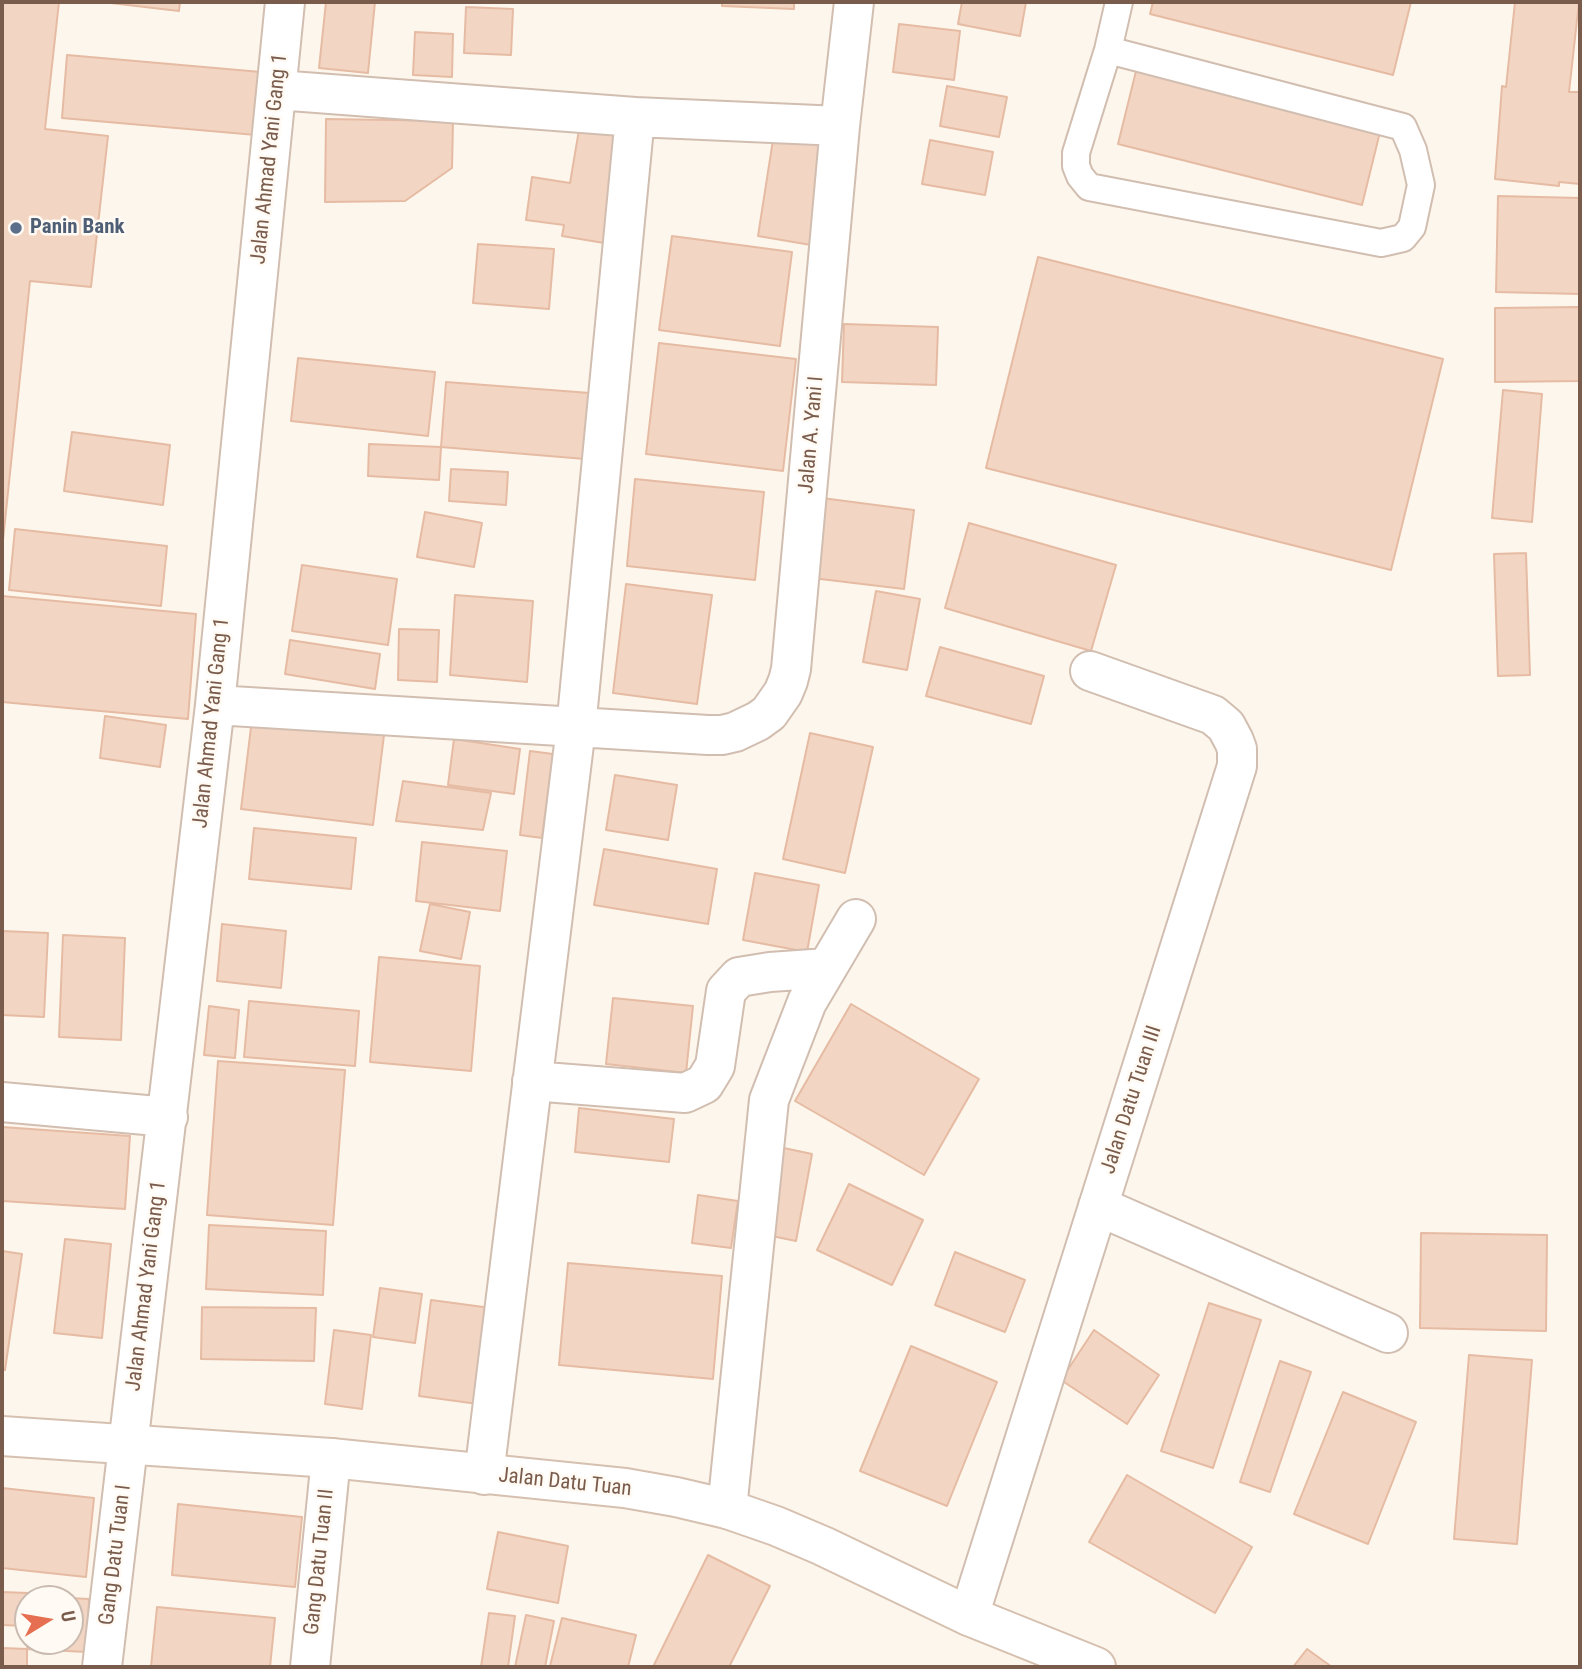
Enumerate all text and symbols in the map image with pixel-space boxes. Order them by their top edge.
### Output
street label: Jalan Ahmad Yani Gang 1 [246,52,294,266]
place label: Panin Bank [30,215,125,241]
marker: Panin Bank [8,220,24,236]
street label: Jalan A. Yani I [794,375,830,495]
street label: Jalan Ahmad Yani Gang 1 [188,616,236,830]
street label: Jalan Datu Tuan III [1096,1023,1168,1177]
street label: Jalan Ahmad Yani Gang 1 [122,1179,172,1393]
street label: Jalan Datu Tuan [497,1463,633,1503]
street label: Gang Datu Tuan I [95,1483,137,1627]
street label: Gang Datu Tuan II [300,1488,340,1636]
north arrow [14,1585,84,1655]
text: U [56,1609,80,1624]

